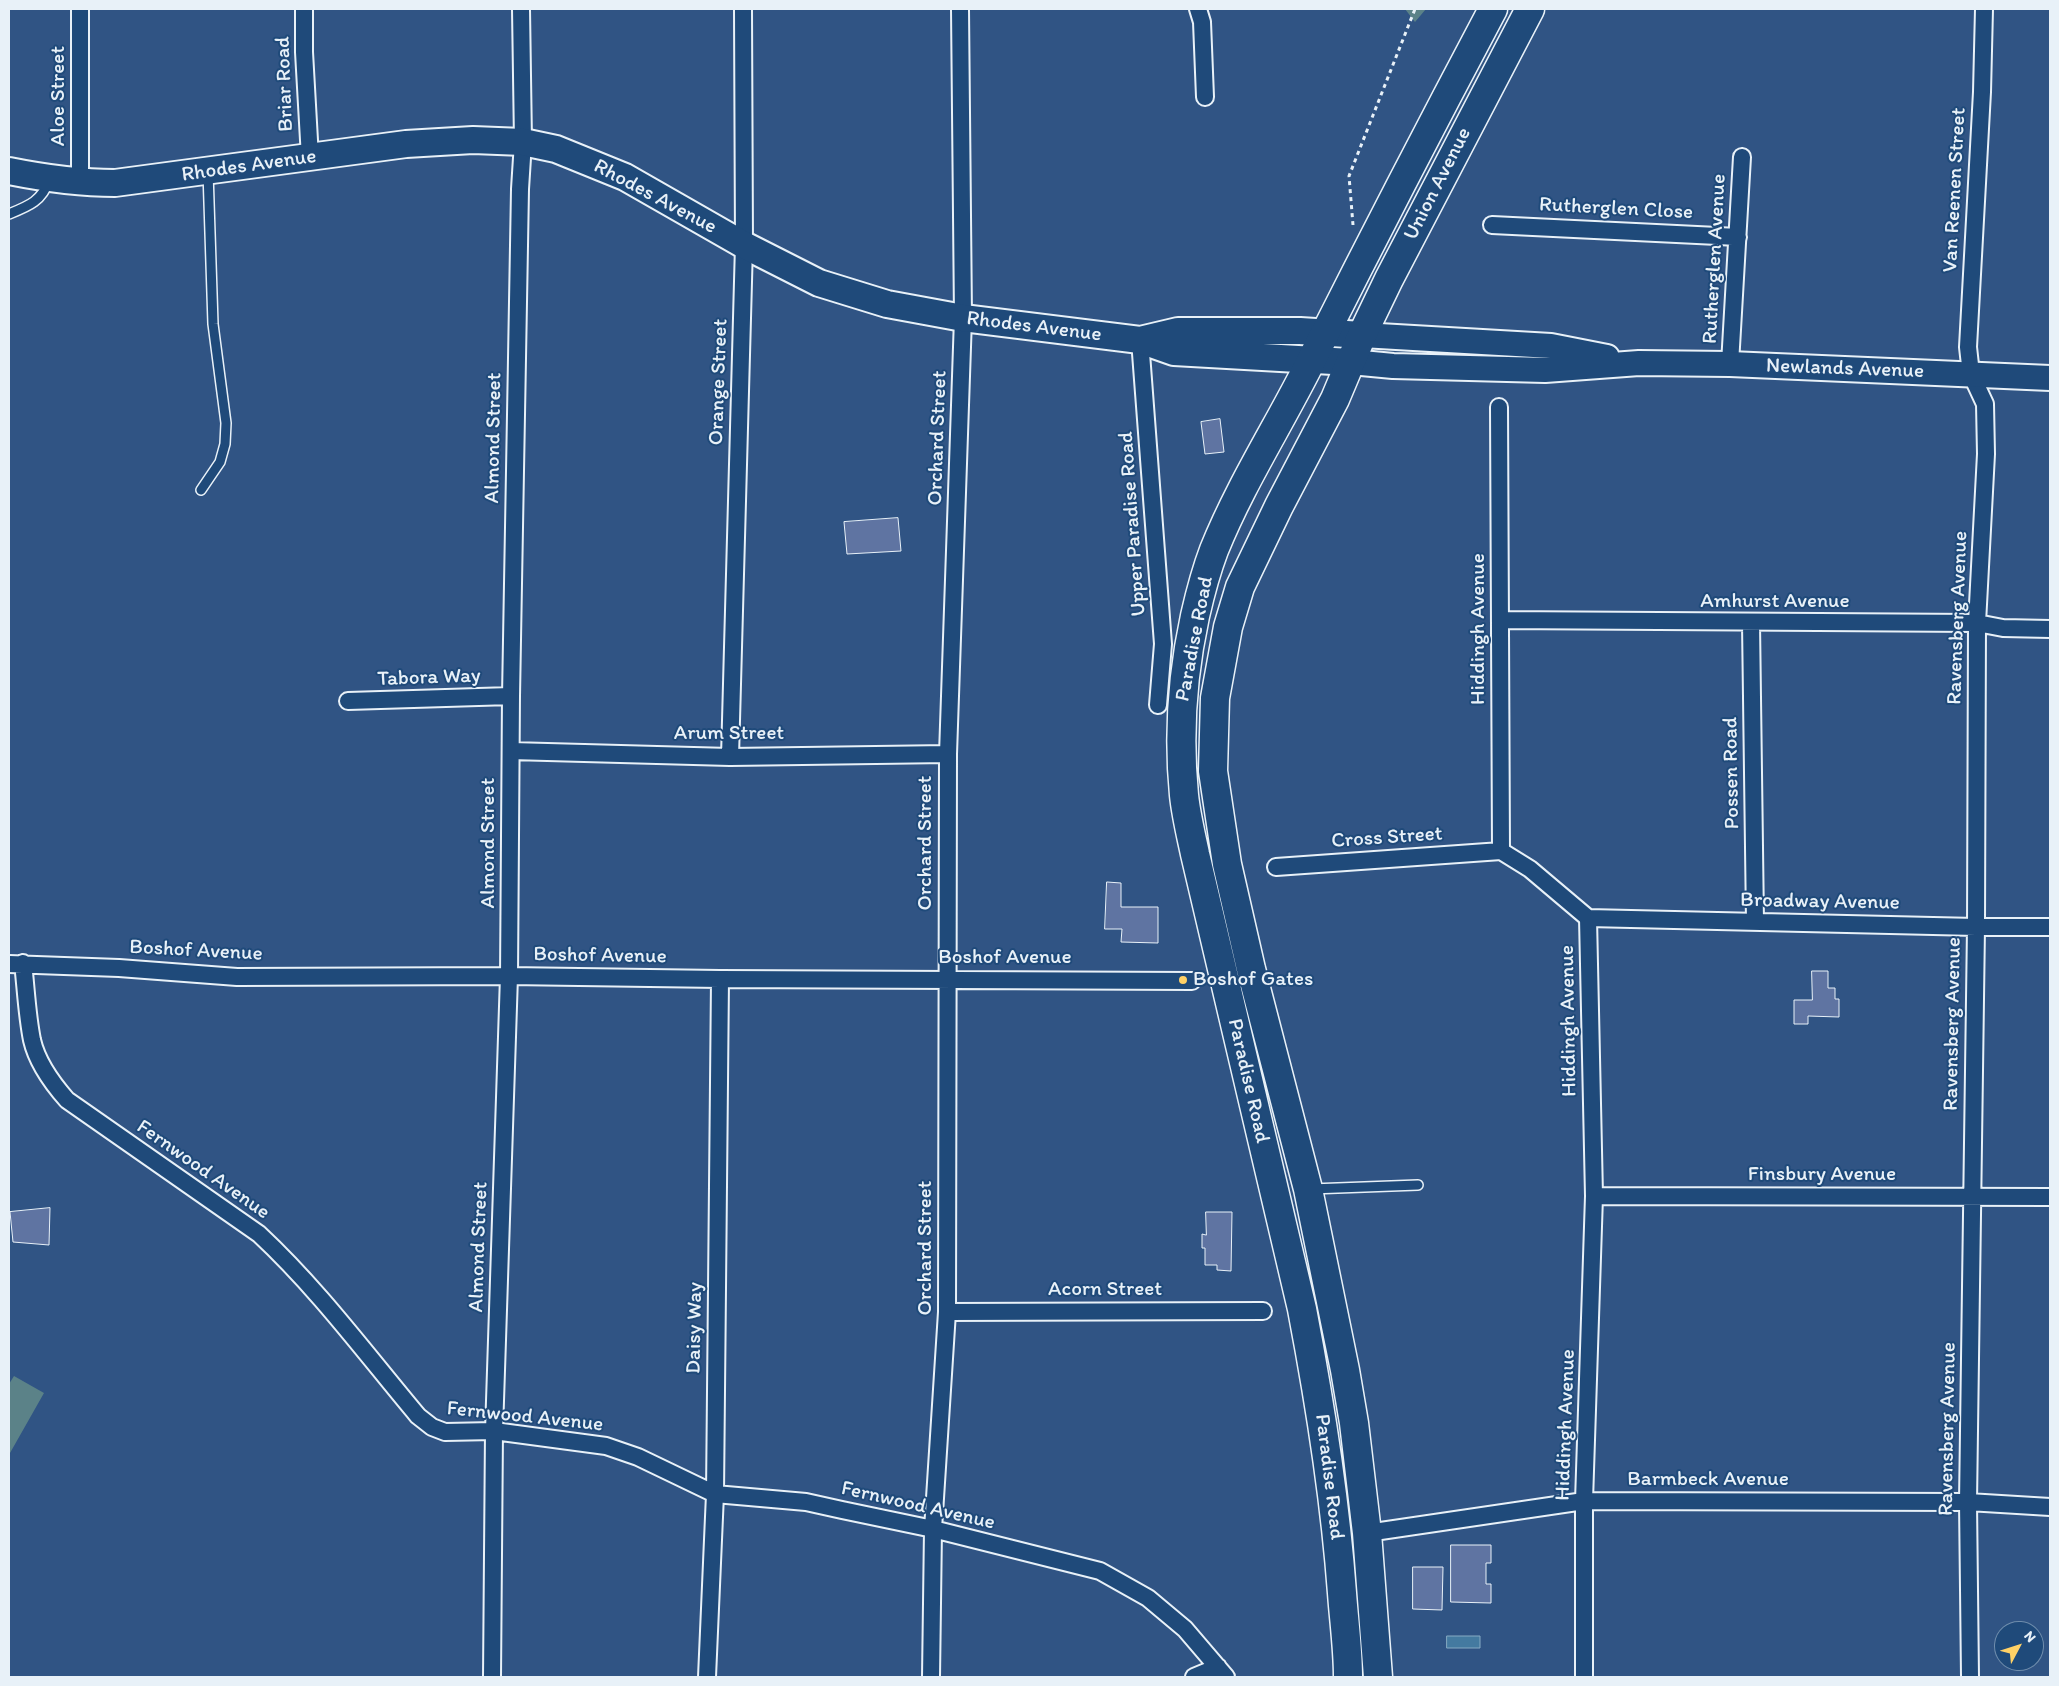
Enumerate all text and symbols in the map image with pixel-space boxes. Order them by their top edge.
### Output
street label: Briar Road [271,36,299,132]
street label: Aloe Street [46,46,72,146]
street label: Van Reenen Street [1938,107,1972,273]
street label: Union Avenue [1399,123,1477,245]
street label: Rhodes Avenue [180,144,318,188]
street label: Rhodes Avenue [589,154,721,240]
street label: Rutherglen Avenue [1698,173,1732,345]
street label: Rutherglen Close [1538,192,1694,226]
street label: Rhodes Avenue [965,306,1103,348]
street label: Orange Street [704,318,734,446]
street label: Newlands Avenue [1766,354,1924,384]
street label: Orchard Street [923,370,953,506]
street label: Almond Street [480,372,508,504]
street label: Upper Paradise Road [1114,431,1152,617]
street label: Ravensberg Avenue [1942,531,1974,705]
street label: Hiddingh Avenue [1466,553,1492,705]
street label: Paradise Road [1171,574,1219,704]
street label: Amhurst Avenue [1700,589,1850,615]
street label: Tabora Way [377,664,481,692]
street label: Possen Road [1718,716,1746,830]
street label: Arum Street [674,721,784,747]
street label: Orchard Street [913,775,939,911]
street label: Almond Street [476,778,502,908]
street label: Cross Street [1331,822,1443,854]
street label: Broadway Avenue [1740,888,1900,916]
street label: Boshof Avenue [129,935,263,967]
street label: Ravensberg Avenue [1939,937,1967,1111]
street label: Boshof Avenue [533,942,667,970]
street label: Boshof Avenue [938,945,1072,971]
street label: Hiddingh Avenue [1555,945,1583,1097]
place label: Boshof Gates [1193,967,1313,993]
marker: Boshof Gates [1177,974,1189,986]
street label: Paradise Road [1221,1016,1275,1146]
street label: Fernwood Avenue [131,1115,275,1225]
street label: Finsbury Avenue [1748,1162,1896,1188]
street label: Orchard Street [913,1180,939,1316]
street label: Almond Street [464,1181,494,1313]
street label: Acorn Street [1048,1277,1162,1303]
street label: Daisy Way [682,1282,708,1374]
street label: Ravensberg Avenue [1934,1342,1962,1516]
street label: Hiddingh Avenue [1551,1349,1581,1501]
street label: Fernwood Avenue [445,1396,605,1438]
street label: Paradise Road [1309,1412,1349,1542]
street label: Barmbeck Avenue [1627,1467,1789,1493]
street label: Fernwood Avenue [839,1476,997,1536]
north arrow [1994,1621,2044,1671]
text: N [2021,1628,2040,1646]

